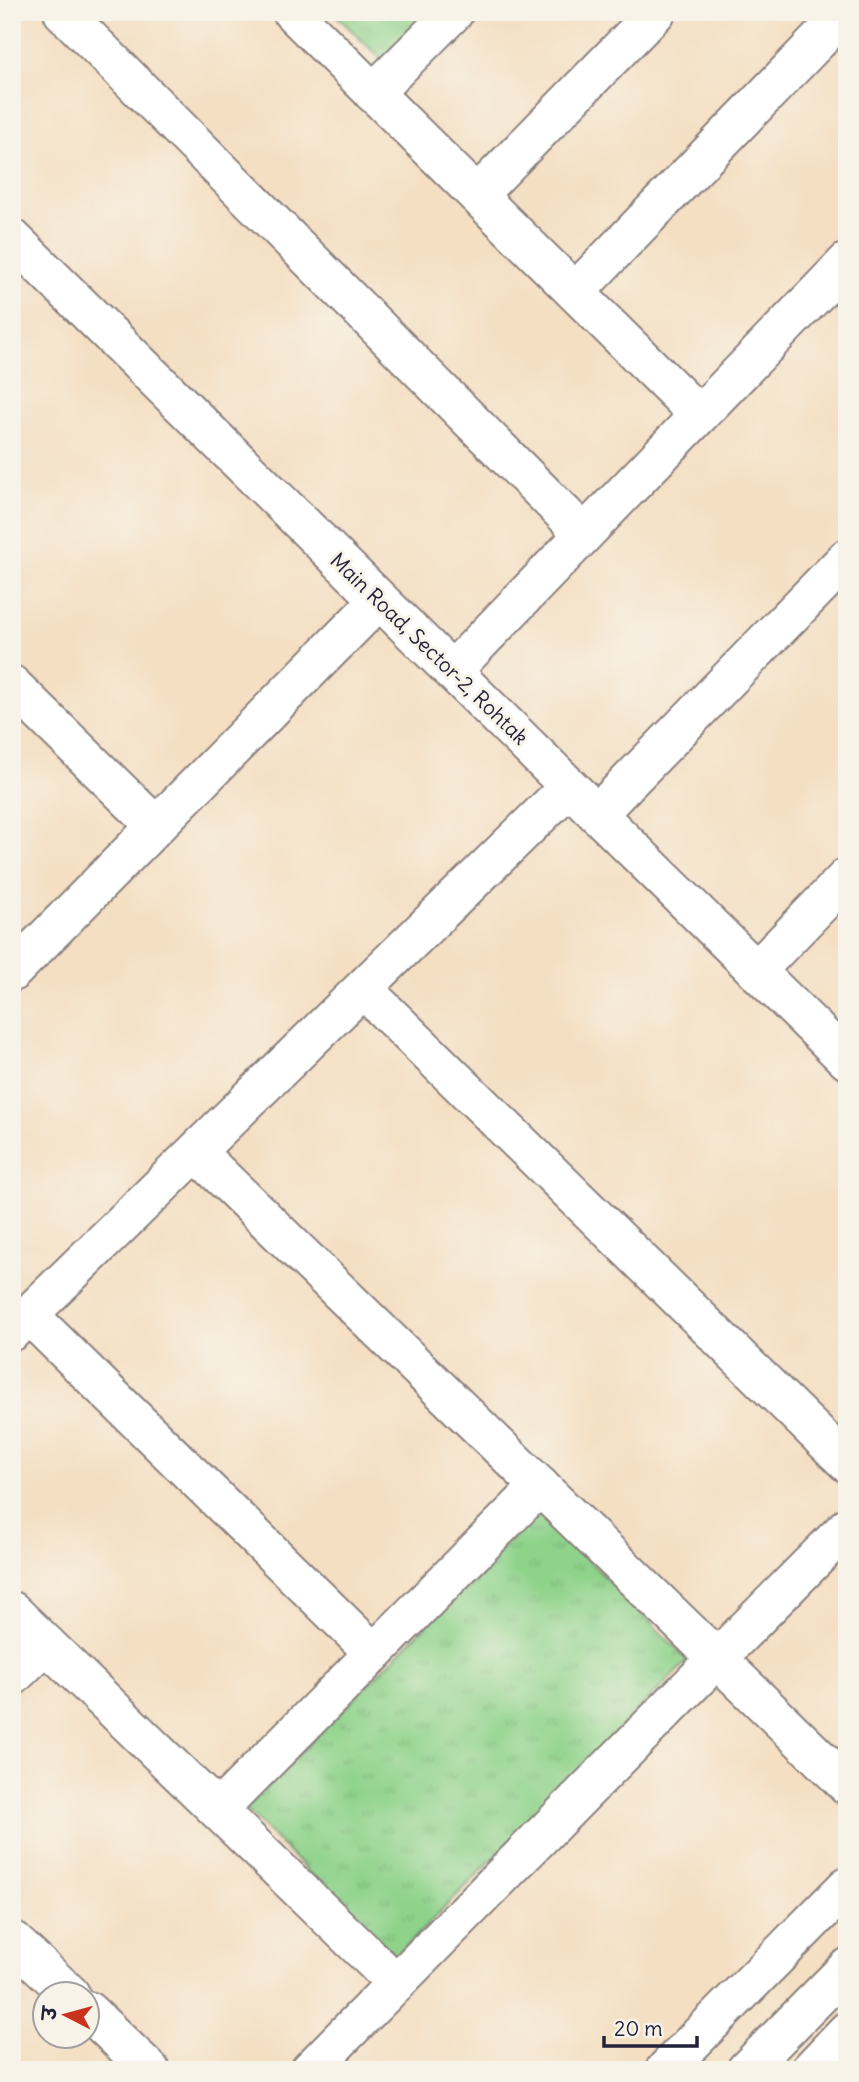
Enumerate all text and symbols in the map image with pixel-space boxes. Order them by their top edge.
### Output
street label: Main Road, Sector-2, Rohtak [325,547,534,750]
north arrow [32,1980,102,2050]
text: उ [36,2003,62,2023]
scale bar [604,2005,696,2049]
text: 20 m [614,2015,663,2042]

